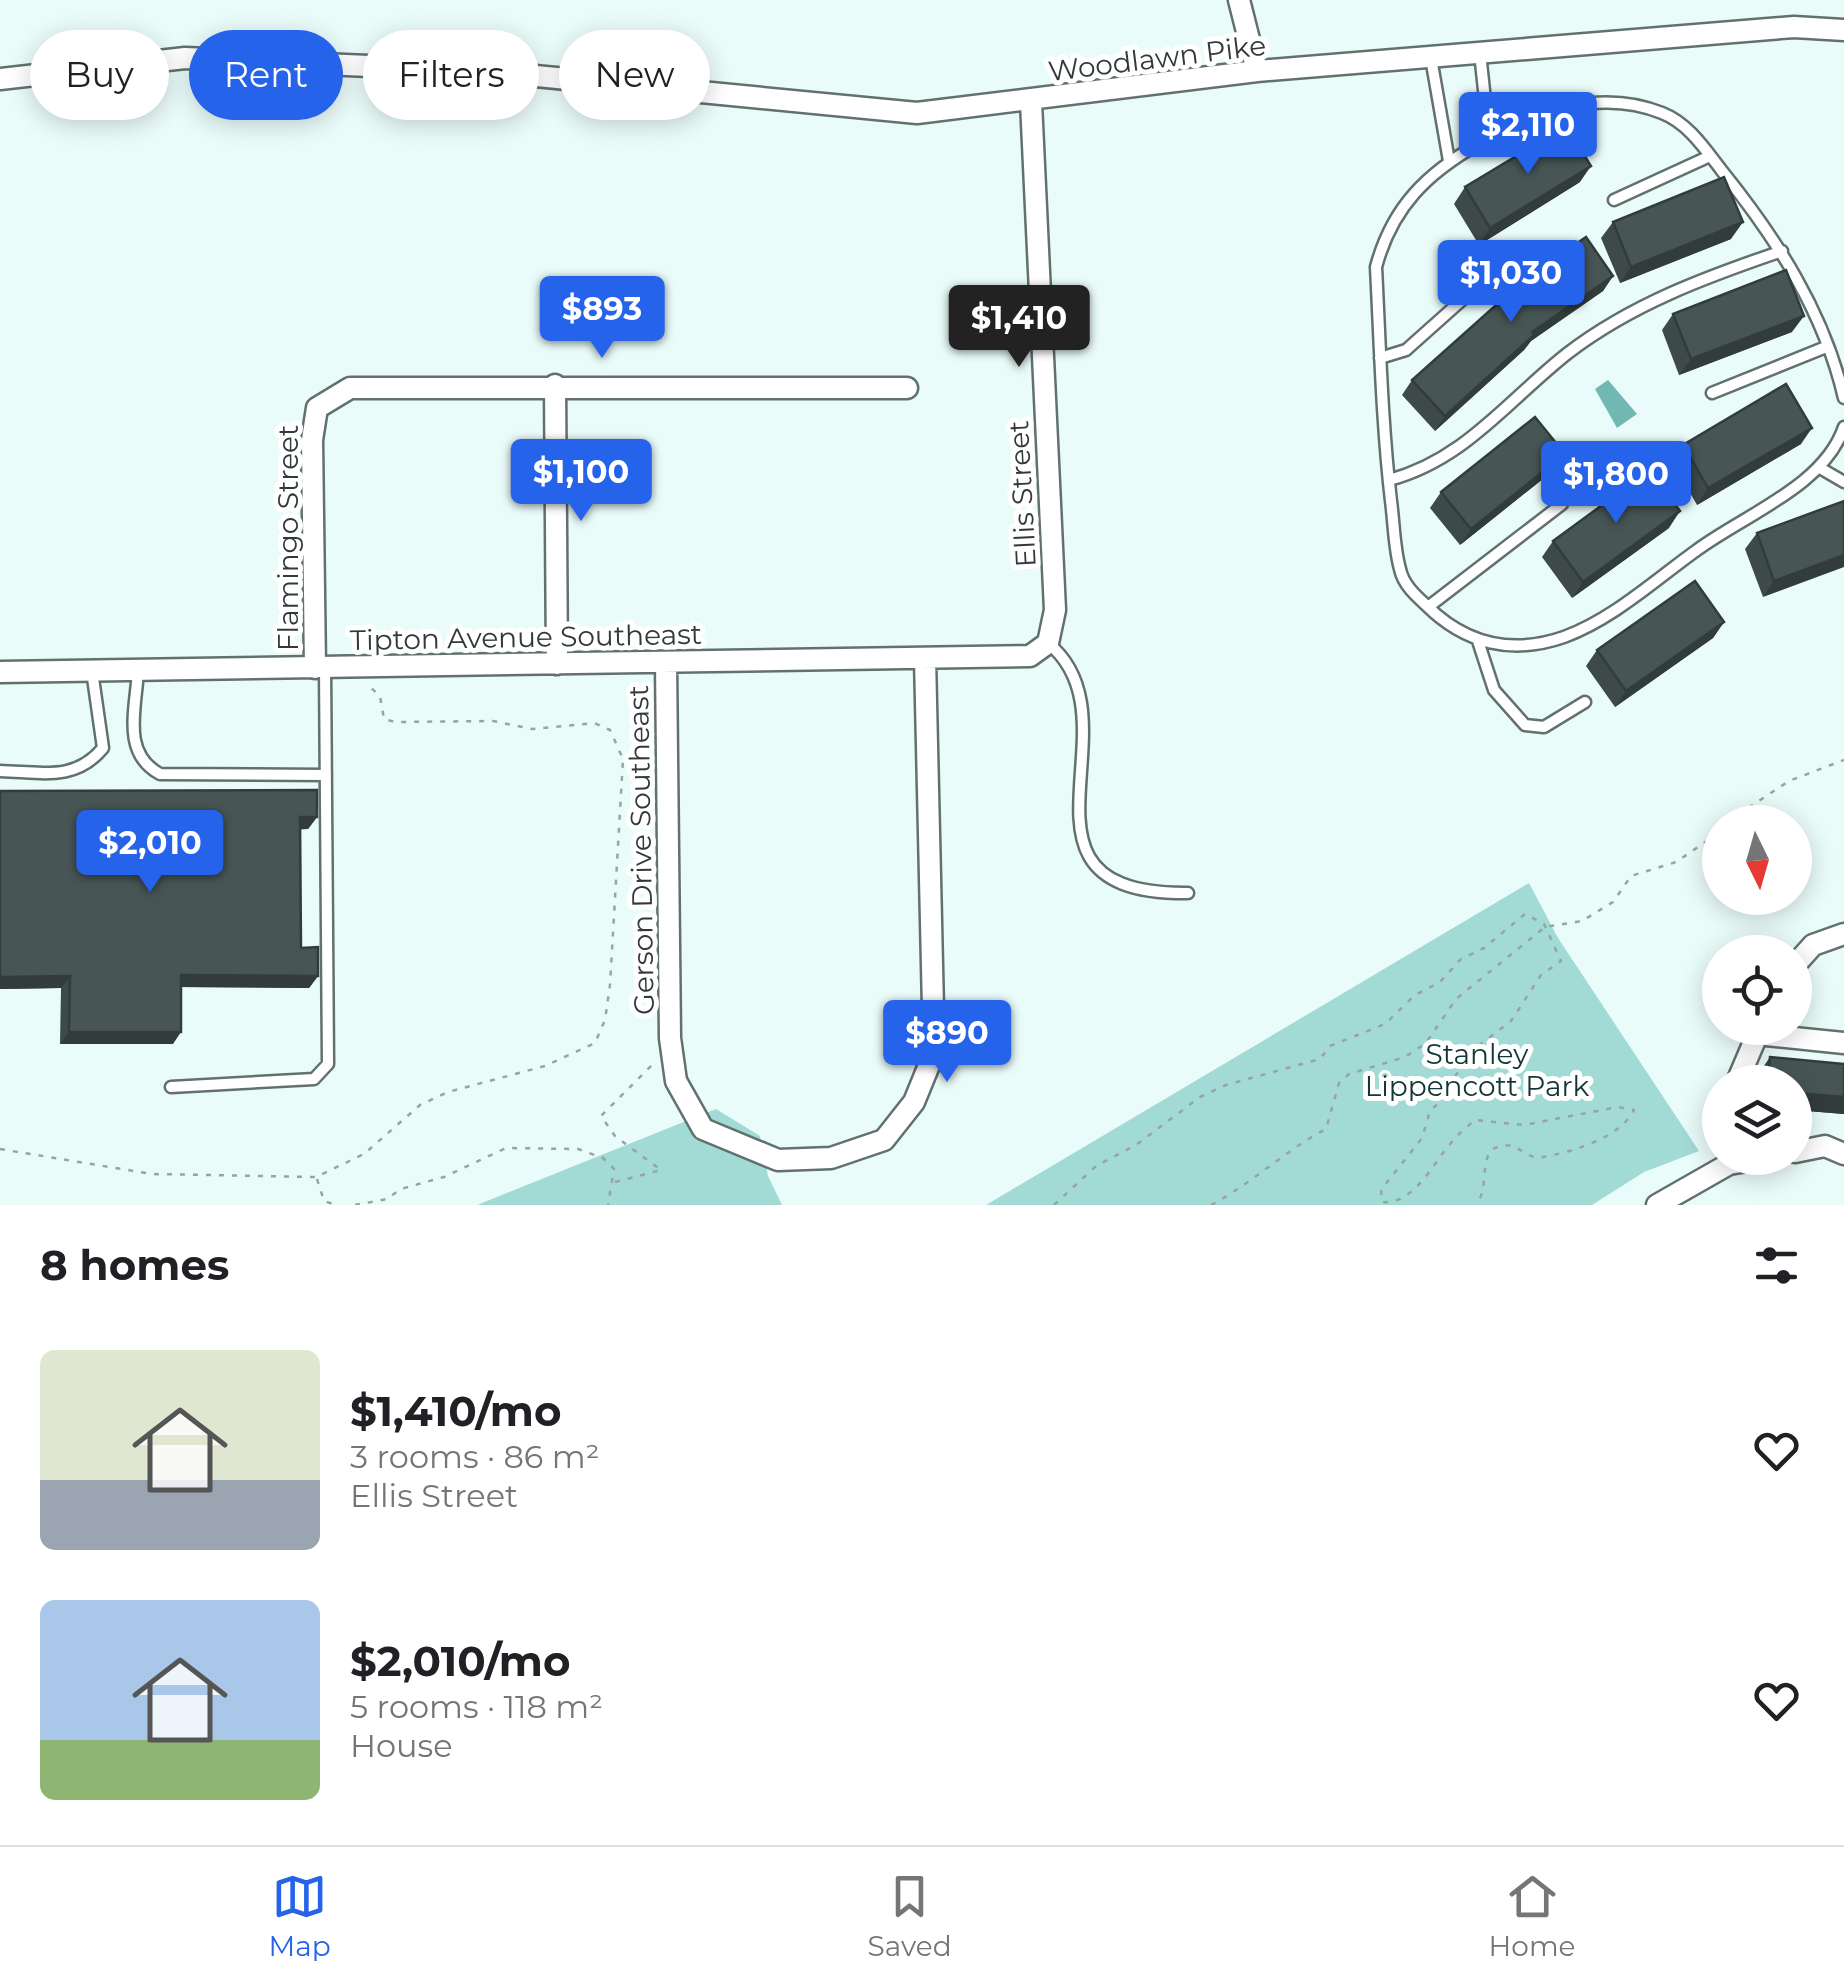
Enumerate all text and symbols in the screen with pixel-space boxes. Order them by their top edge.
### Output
street label: Woodlawn Pike [1046,28,1268,88]
chip: Buy [30,30,169,120]
chip: Rent [189,30,343,120]
chip: Filters [363,30,539,120]
chip: New [559,30,710,120]
pin: $2,110 [1447,92,1609,177]
text: $2,110 [1481,105,1575,144]
pin: $1,030 [1430,240,1592,325]
text: $1,030 [1460,253,1562,292]
pin: $893 [543,276,661,361]
pin: $1,410 [938,285,1100,370]
text: $893 [562,289,642,328]
text: $1,410 [971,298,1067,337]
street label: Ellis Street [1001,420,1043,568]
street label: Flamingo Street [271,425,305,651]
pin: $1,100 [500,439,662,524]
pin: $1,800 [1535,441,1697,526]
text: $1,100 [533,452,629,491]
text: $1,800 [1563,454,1669,493]
street label: Tipton Avenue Southeast [350,617,702,657]
street label: Gerson Drive Southeast [621,685,661,1015]
north arrow [1702,805,1812,915]
map controls [1702,805,1812,1175]
pin: $2,010 [69,810,231,895]
text: $2,010 [98,823,202,862]
button: locate [1702,935,1812,1045]
pin: $890 [888,1000,1006,1085]
text: $890 [905,1013,989,1052]
park label: Stanley Lippencott Park [1365,1037,1590,1103]
button: layers [1702,1065,1812,1175]
icon: filters [1749,1238,1804,1293]
text: 8 homes [40,1239,229,1291]
text: $1,410/mo [350,1385,561,1437]
icon: home [120,1390,240,1510]
icon: heart [1749,1423,1804,1478]
text: 3 rooms · 86 m² [350,1437,599,1476]
text: Ellis Street [350,1476,518,1515]
text: $2,010/mo [350,1635,570,1687]
icon: home [120,1640,240,1760]
icon: heart [1749,1673,1804,1728]
text: 5 rooms · 118 m² [350,1687,603,1726]
text: House [350,1726,453,1765]
tab: Map [268,1869,331,1963]
tab: Saved [868,1869,952,1963]
tab: Home [1489,1869,1576,1963]

